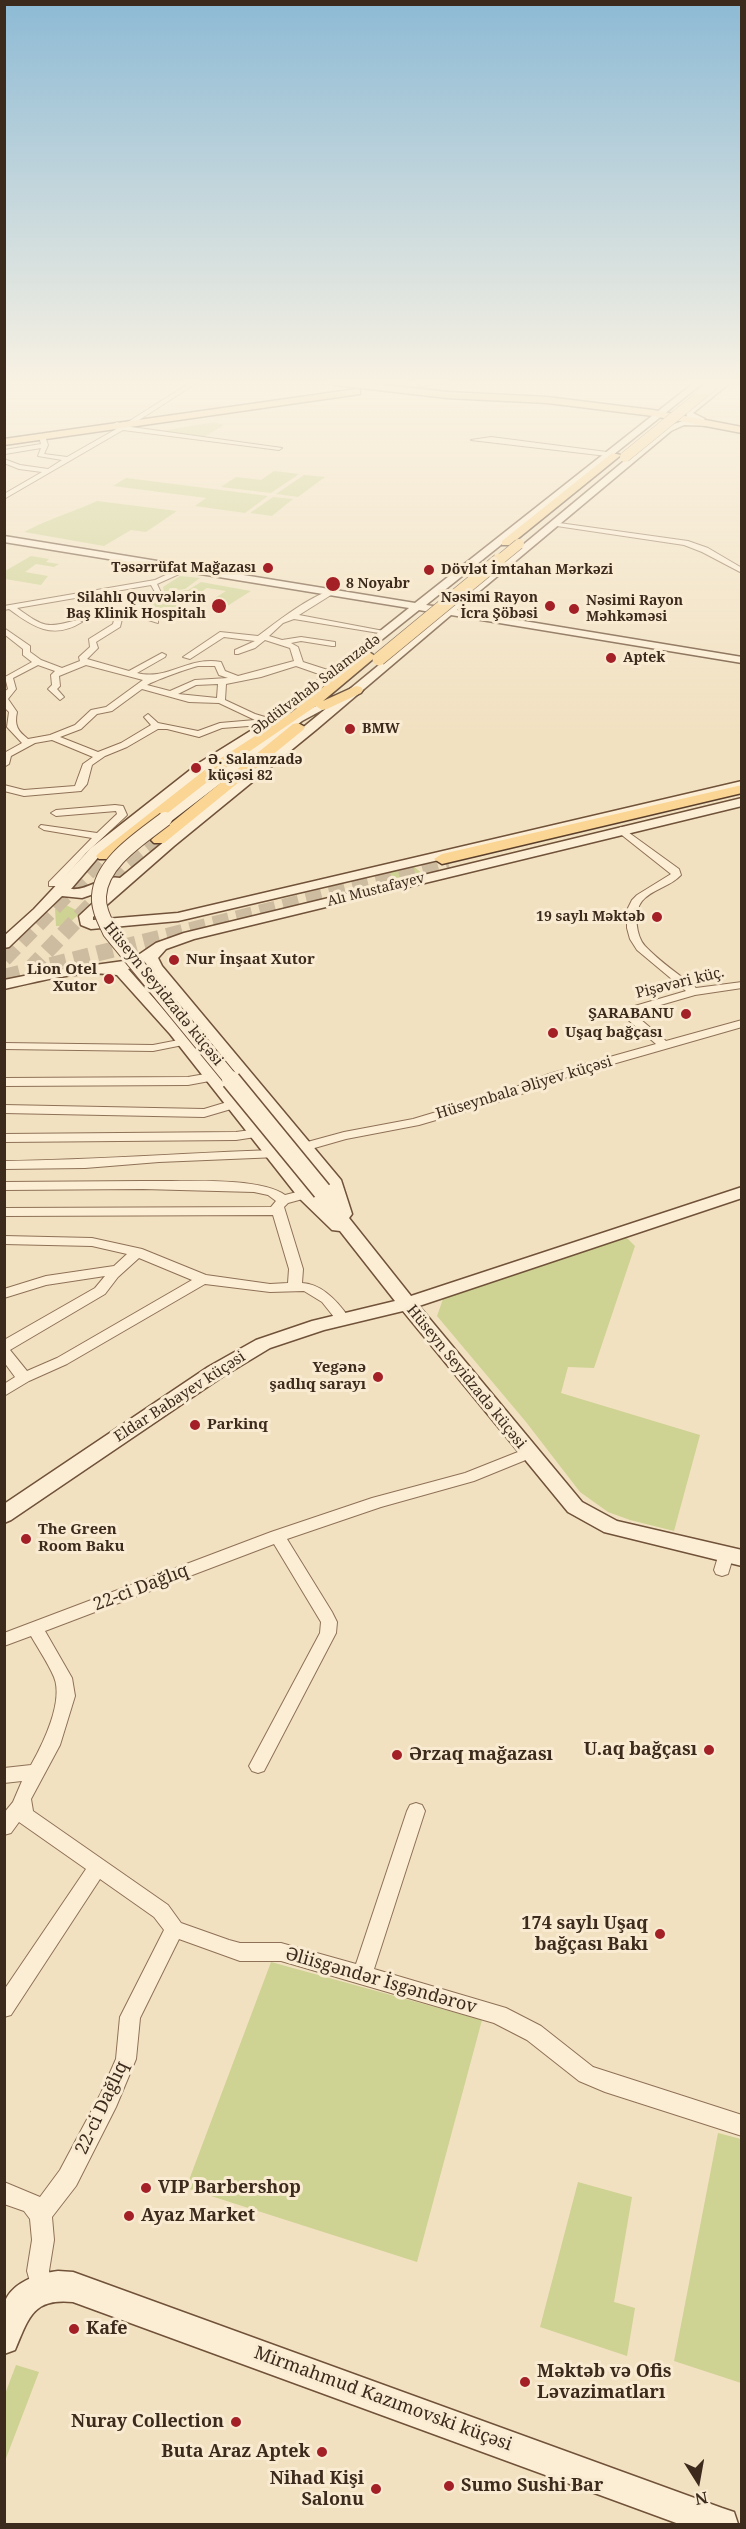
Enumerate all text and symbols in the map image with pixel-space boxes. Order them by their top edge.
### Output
place label: Təsərrüfat Mağazası [111,560,256,576]
marker: Təsərrüfat Mağazası [261,561,275,575]
place label: Dövlət İmtahan Mərkəzi [441,562,613,578]
marker: Dövlət İmtahan Mərkəzi [422,563,436,577]
marker: 8 Noyabr [324,575,342,593]
place label: 8 Noyabr [346,576,410,592]
place label: Silahlı Quvvələrin Baş Klinik Hospitalı [66,590,206,622]
place label: Nəsimi Rayon İcra Şöbəsi [441,590,538,622]
place label: Nəsimi Rayon Məhkəməsi [586,593,683,626]
marker: Silahlı Quvvələrin Baş Klinik Hospitalı [210,597,228,615]
marker: Nəsimi Rayon İcra Şöbəsi [543,599,557,613]
marker: Nəsimi Rayon Məhkəməsi [567,602,581,616]
street label: Əbdülvahab Salamzadə [248,631,384,739]
place label: Aptek [623,650,665,666]
marker: Aptek [604,651,618,665]
place label: BMW [362,721,400,737]
marker: BMW [343,722,357,736]
place label: Ə. Salamzadə küçəsi 82 [208,752,302,784]
marker: Ə. Salamzadə küçəsi 82 [189,761,203,775]
street label: Alı Mustafayev [326,870,426,910]
place label: 19 saylı Məktəb [536,909,645,925]
marker: 19 saylı Məktəb [650,910,664,924]
street label: Hüseyn Seyidzadə küçəsi [100,919,226,1069]
place label: Nur İnşaat Xutor [186,951,315,969]
marker: Nur İnşaat Xutor [167,953,181,967]
place label: Lion Otel Xutor [27,961,97,996]
street label: Pişəvəri küç. [634,963,726,1003]
marker: Lion Otel Xutor [102,972,116,986]
place label: ŞARABANU [588,1005,674,1023]
marker: ŞARABANU [679,1007,693,1021]
place label: Uşaq bağçası [565,1024,663,1042]
marker: Uşaq bağçası [546,1026,560,1040]
street label: Hüseynbala Əliyev küçəsi [434,1053,614,1123]
street label: Hüseyn Seyidzadə küçəsi [403,1302,529,1452]
street label: Eldar Babayev küçəsi [111,1348,249,1446]
place label: Yegənə şadlıq sarayı [269,1359,366,1394]
marker: Yegənə şadlıq sarayı [371,1370,385,1384]
place label: Parkinq [207,1416,268,1434]
marker: Parkinq [188,1418,202,1432]
place label: The Green Room Baku [38,1521,124,1556]
marker: The Green Room Baku [19,1532,33,1546]
street label: 22-ci Dağlıq [90,1560,192,1616]
place label: U.aq bağçası [584,1739,697,1761]
marker: U.aq bağçası [702,1743,716,1757]
place label: Ərzaq mağazası [409,1744,553,1766]
marker: Ərzaq mağazası [390,1748,404,1762]
place label: 174 saylı Uşaq bağçası Bakı [521,1913,648,1956]
marker: 174 saylı Uşaq bağçası Bakı [653,1927,667,1941]
street label: Əliisgəndər İsgəndərov [283,1943,479,2019]
street label: 22-ci Dağlıq [71,2058,133,2158]
place label: VIP Barbershop [158,2177,301,2199]
marker: VIP Barbershop [139,2181,153,2195]
place label: Ayaz Market [141,2205,255,2227]
marker: Ayaz Market [122,2209,136,2223]
place label: Kafe [86,2318,128,2340]
marker: Kafe [67,2322,81,2336]
street label: Mirmahmud Kazımovski küçəsi [251,2342,515,2456]
place label: Məktəb və Ofis Ləvazimatları [537,2361,671,2404]
marker: Məktəb və Ofis Ləvazimatları [518,2375,532,2389]
place label: Nuray Collection [71,2411,224,2433]
marker: Nuray Collection [229,2415,243,2429]
place label: Buta Araz Aptek [161,2441,310,2463]
marker: Buta Araz Aptek [315,2445,329,2459]
north arrow [668,2451,728,2511]
place label: Nihad Kişi Salonu [270,2468,364,2510]
place label: Sumo Sushi Bar [461,2475,603,2497]
marker: Sumo Sushi Bar [442,2479,456,2493]
marker: Nihad Kişi Salonu [369,2482,383,2496]
text: N [693,2487,710,2511]

